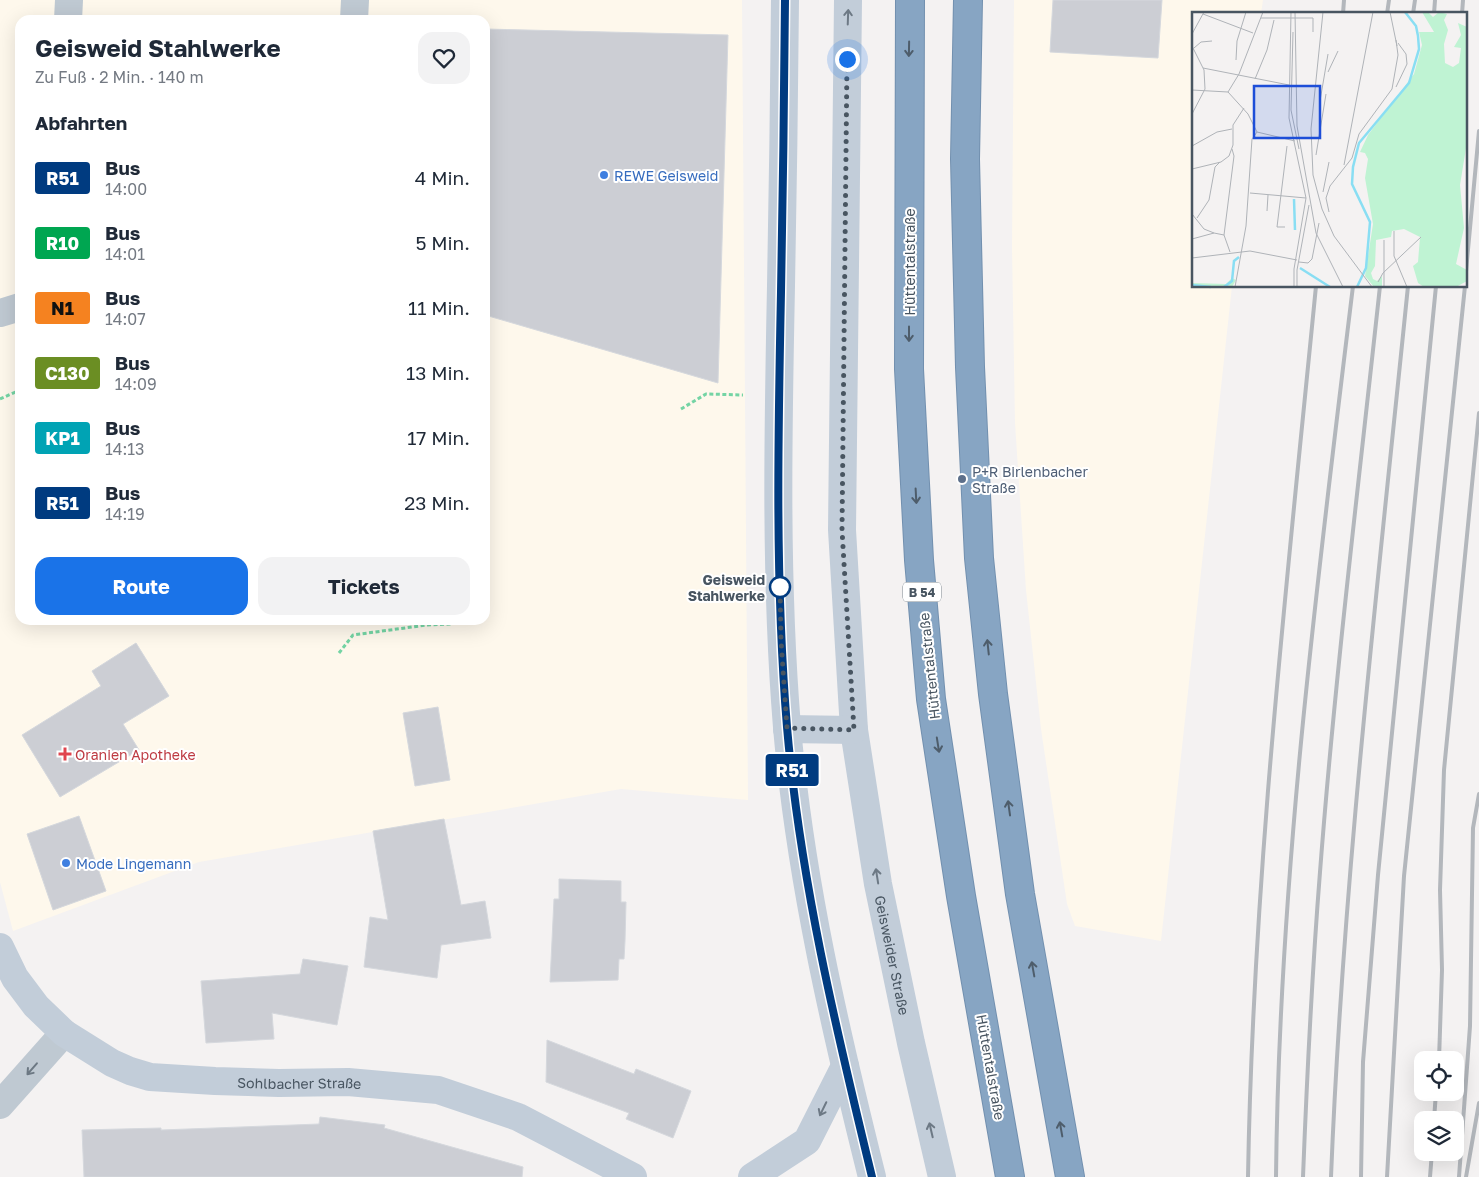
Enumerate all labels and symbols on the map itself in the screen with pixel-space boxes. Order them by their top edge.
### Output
one-way arrow [843,9,852,25]
inset map [1192,12,1466,288]
one-way arrow [904,40,914,56]
your location [835,47,860,72]
place label: REWE Geisweid [614,167,718,184]
marker: REWE Geisweid [598,169,610,181]
street label: Hüttentalstraße [901,208,918,316]
one-way arrow [904,325,914,341]
place label: P+R Birlenbacher Straße [972,463,1088,496]
marker: P+R Birlenbacher Straße [956,473,968,485]
one-way arrow [911,488,920,504]
place label: Geisweid Stahlwerke [688,571,765,604]
marker: Geisweid Stahlwerke [769,576,791,598]
road number: B 54 [903,582,941,602]
street label: Hüttentalstraße [915,612,943,720]
one-way arrow [983,639,993,655]
one-way arrow [933,737,943,753]
place label: Oranien Apotheke [75,746,196,763]
marker: Oranien Apotheke [59,748,71,760]
line badge: R51 [763,754,821,786]
one-way arrow [1003,801,1013,817]
place label: Mode Lingemann [76,855,191,872]
marker: Mode Lingemann [60,857,72,869]
one-way arrow [871,868,881,884]
street label: Geisweider Straße [872,894,913,1017]
one-way arrow [1028,961,1038,977]
street label: Hüttentalstraße [973,1013,1009,1121]
one-way arrow [26,1063,38,1076]
street label: Sohlbacher Straße [237,1073,362,1092]
one-way arrow [818,1101,827,1116]
one-way arrow [1056,1121,1066,1137]
one-way arrow [926,1122,935,1138]

